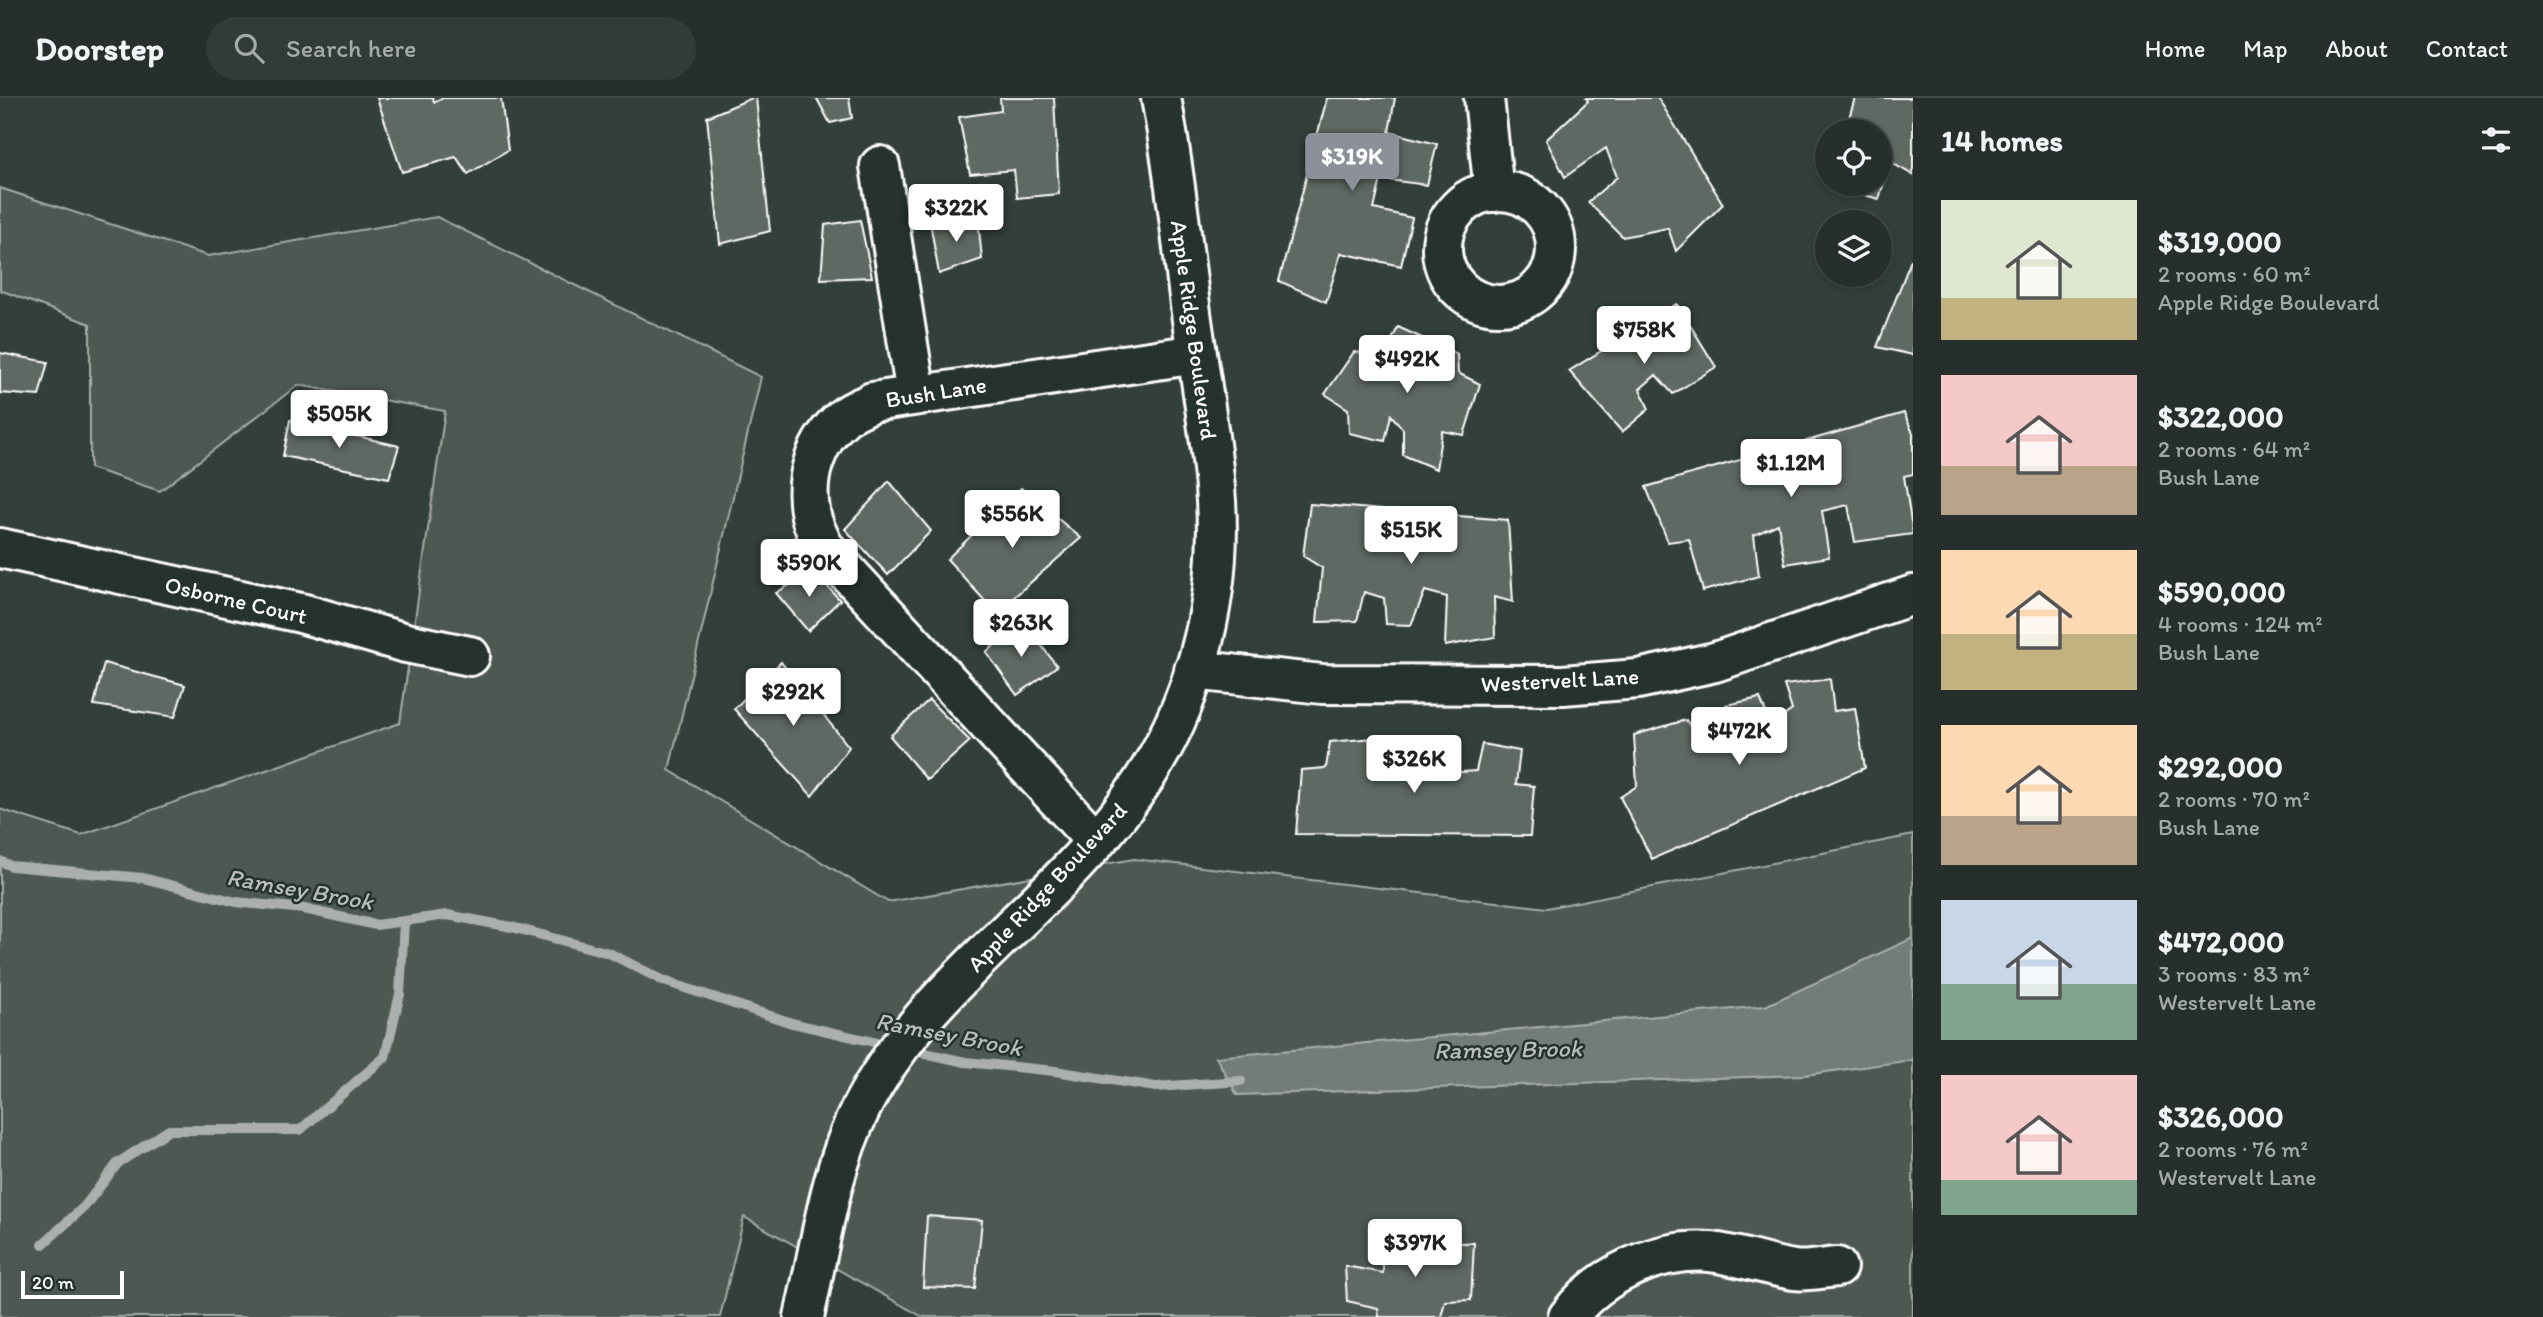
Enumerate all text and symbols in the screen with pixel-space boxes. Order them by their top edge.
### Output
search box [206,17,696,80]
text: Doorstep [35,29,164,68]
icon: search [230,29,268,67]
text: Search here [286,32,416,64]
text: Home [2145,34,2205,63]
text: Map [2243,34,2287,63]
text: About [2325,34,2388,63]
text: Contact [2426,34,2508,63]
map controls [1815,119,1892,287]
button: locate [1815,119,1892,196]
icon: filters [2477,121,2515,159]
text: 14 homes [1941,122,2063,159]
pin: $319K [1303,134,1401,193]
text: $319K [1321,142,1383,170]
pin: $322K [907,184,1005,244]
text: $322K [924,193,988,221]
button: layers [1815,210,1892,287]
street label: Apple Ridge Boulevard [1165,218,1223,442]
text: $319,000 [2158,223,2282,260]
icon: home [1997,228,2081,312]
text: 2 rooms · 60 m² [2158,260,2311,288]
text: Apple Ridge Boulevard [2158,288,2379,316]
pin: $758K [1595,306,1693,366]
text: $758K [1613,315,1675,343]
pin: $492K [1358,336,1456,395]
text: $492K [1375,344,1439,372]
street label: Bush Lane [884,370,988,414]
pin: $505K [290,390,388,450]
text: $322,000 [2158,398,2284,435]
text: $505K [307,399,371,427]
icon: home [1997,403,2081,487]
text: 2 rooms · 64 m² [2158,435,2310,463]
pin: $1.12M [1734,440,1848,499]
text: $1.12M [1757,448,1825,476]
text: Bush Lane [2158,463,2260,491]
pin: $556K [963,490,1061,550]
text: $556K [981,499,1043,527]
pin: $515K [1362,506,1460,566]
text: $515K [1380,515,1442,543]
pin: $590K [760,540,858,599]
text: $590K [777,548,841,576]
street label: Osborne Court [162,570,310,630]
text: $590,000 [2158,573,2286,610]
icon: home [1997,578,2081,662]
pin: $263K [972,600,1070,659]
text: $263K [989,608,1053,636]
text: 4 rooms · 124 m² [2158,610,2323,638]
text: Bush Lane [2158,638,2260,666]
street label: Westervelt Lane [1480,662,1640,698]
pin: $292K [744,668,842,728]
text: $292K [762,677,824,705]
pin: $472K [1690,708,1788,767]
text: $472K [1707,716,1771,744]
pin: $326K [1365,736,1463,795]
text: $326K [1382,744,1446,772]
text: $292,000 [2158,748,2283,785]
icon: home [1997,753,2081,837]
text: 2 rooms · 70 m² [2158,785,2310,813]
street label: Apple Ridge Boulevard [961,796,1133,978]
text: Bush Lane [2158,813,2260,841]
water label: Ramsey Brook [225,862,377,916]
text: $472,000 [2158,923,2284,960]
icon: home [1997,928,2081,1012]
text: 3 rooms · 83 m² [2158,960,2310,988]
text: Westervelt Lane [2158,988,2316,1016]
water label: Ramsey Brook [874,1006,1026,1063]
water label: Ramsey Brook [1434,1033,1584,1065]
text: $326,000 [2158,1098,2284,1135]
icon: home [1997,1103,2081,1187]
text: 2 rooms · 76 m² [2158,1135,2308,1163]
text: Westervelt Lane [2158,1163,2316,1191]
pin: $397K [1366,1220,1464,1279]
text: $397K [1384,1228,1446,1256]
scale bar [21,1268,124,1300]
text: 20 m [32,1271,74,1294]

